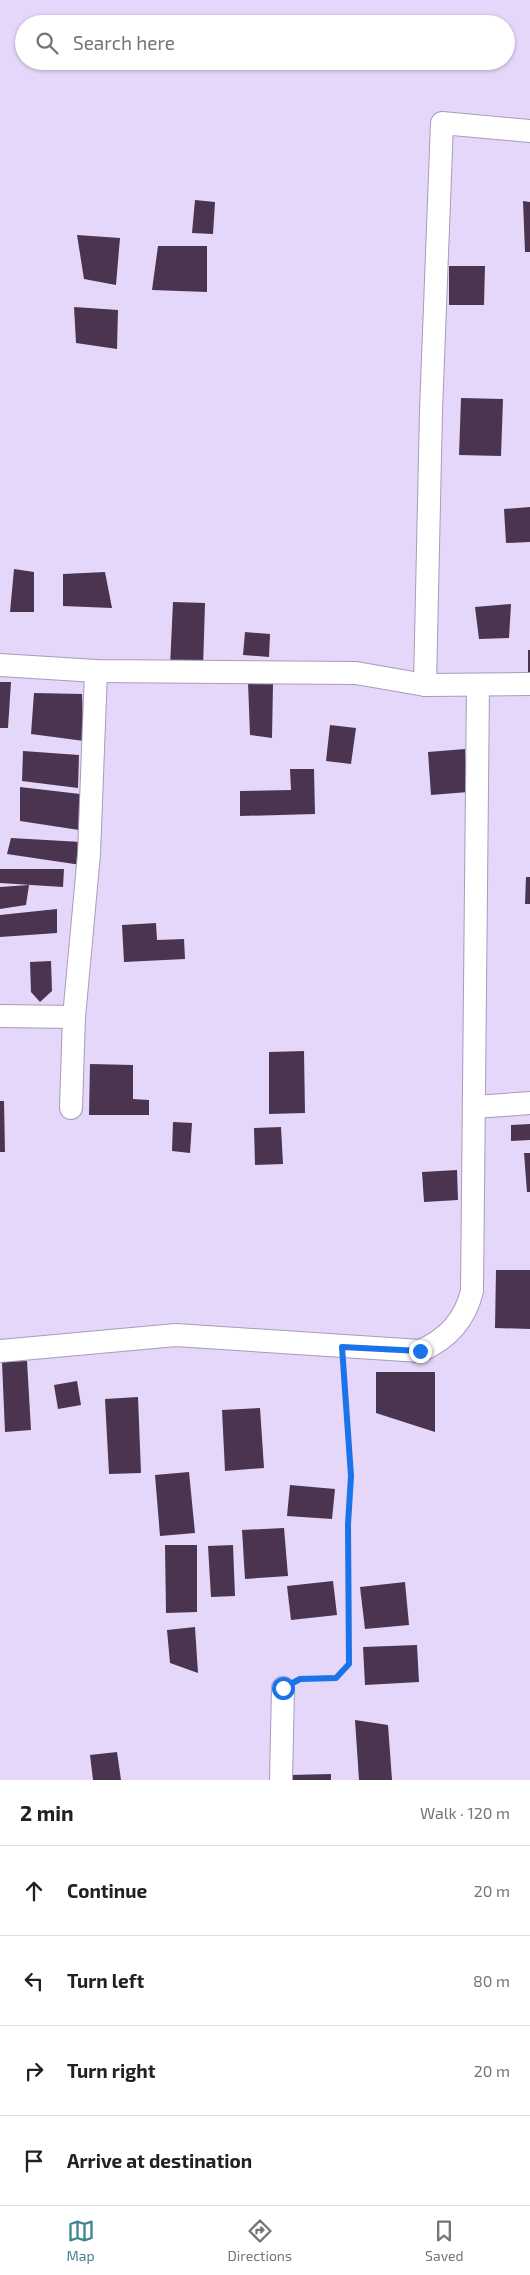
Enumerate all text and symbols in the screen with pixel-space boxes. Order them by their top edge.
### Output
search box [15,15,515,70]
icon: search [33,29,61,57]
text: Search here [73,31,175,54]
route end [409,1340,432,1363]
route start [272,1677,295,1700]
text: 2 min [20,1800,74,1825]
text: Walk · 120 m [420,1803,510,1822]
icon: ahead [20,1877,48,1905]
text: Continue [67,1879,147,1902]
text: 20 m [474,1881,510,1900]
icon: left [20,1967,48,1995]
text: Turn left [67,1969,144,1992]
text: 80 m [473,1971,510,1990]
icon: right [20,2057,48,2085]
text: Turn right [67,2059,155,2082]
text: 20 m [474,2061,510,2080]
icon: arrive [20,2147,48,2175]
text: Arrive at destination [67,2149,252,2172]
tab: Map [66,2217,95,2264]
tab: Directions [228,2217,292,2264]
tab: Saved [425,2217,464,2264]

